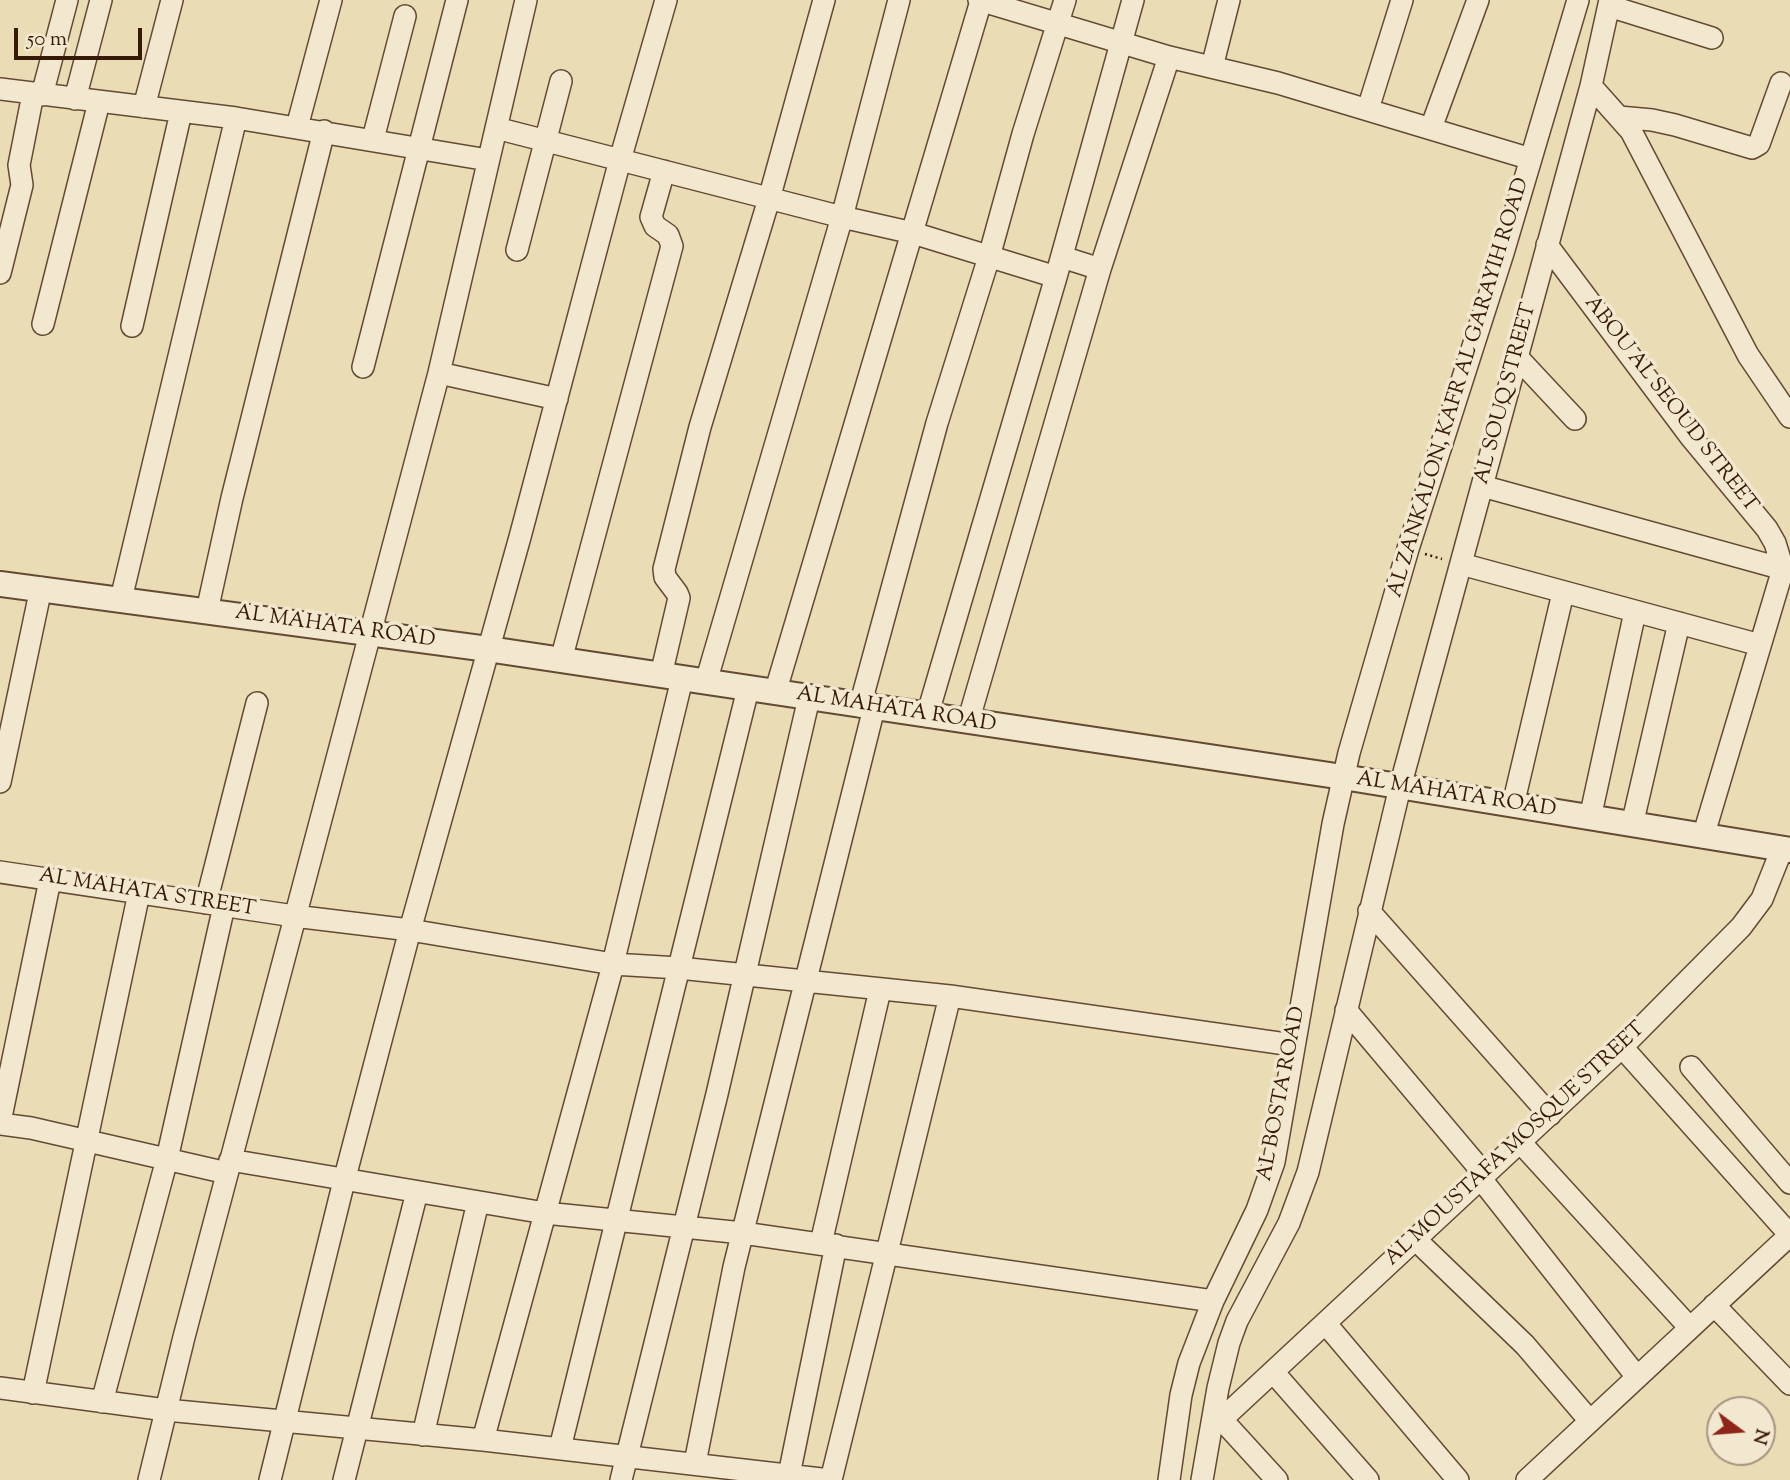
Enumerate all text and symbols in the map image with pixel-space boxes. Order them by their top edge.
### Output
scale bar [18,14,145,58]
text: 50 m [27,25,67,55]
street label: AL ZANKALON, KAFR AL GARAYIH ROAD [1384,175,1536,601]
street label: ABOU AL SEOUD STREET [1578,292,1762,518]
street label: AL SOUQ STREET [1471,301,1543,487]
street label: AL MAHATA ROAD [233,601,437,655]
street label: AL MAHATA ROAD [794,683,998,739]
street label: AL MAHATA ROAD [1354,768,1558,824]
street label: AL MAHATA STREET [37,864,257,924]
street label: AL BOSTA ROAD [1254,1005,1312,1183]
street label: AL MOUSTAFA MOSQUE STREET [1381,1018,1651,1272]
north arrow [1706,1396,1776,1466]
text: N [1745,1425,1775,1447]

